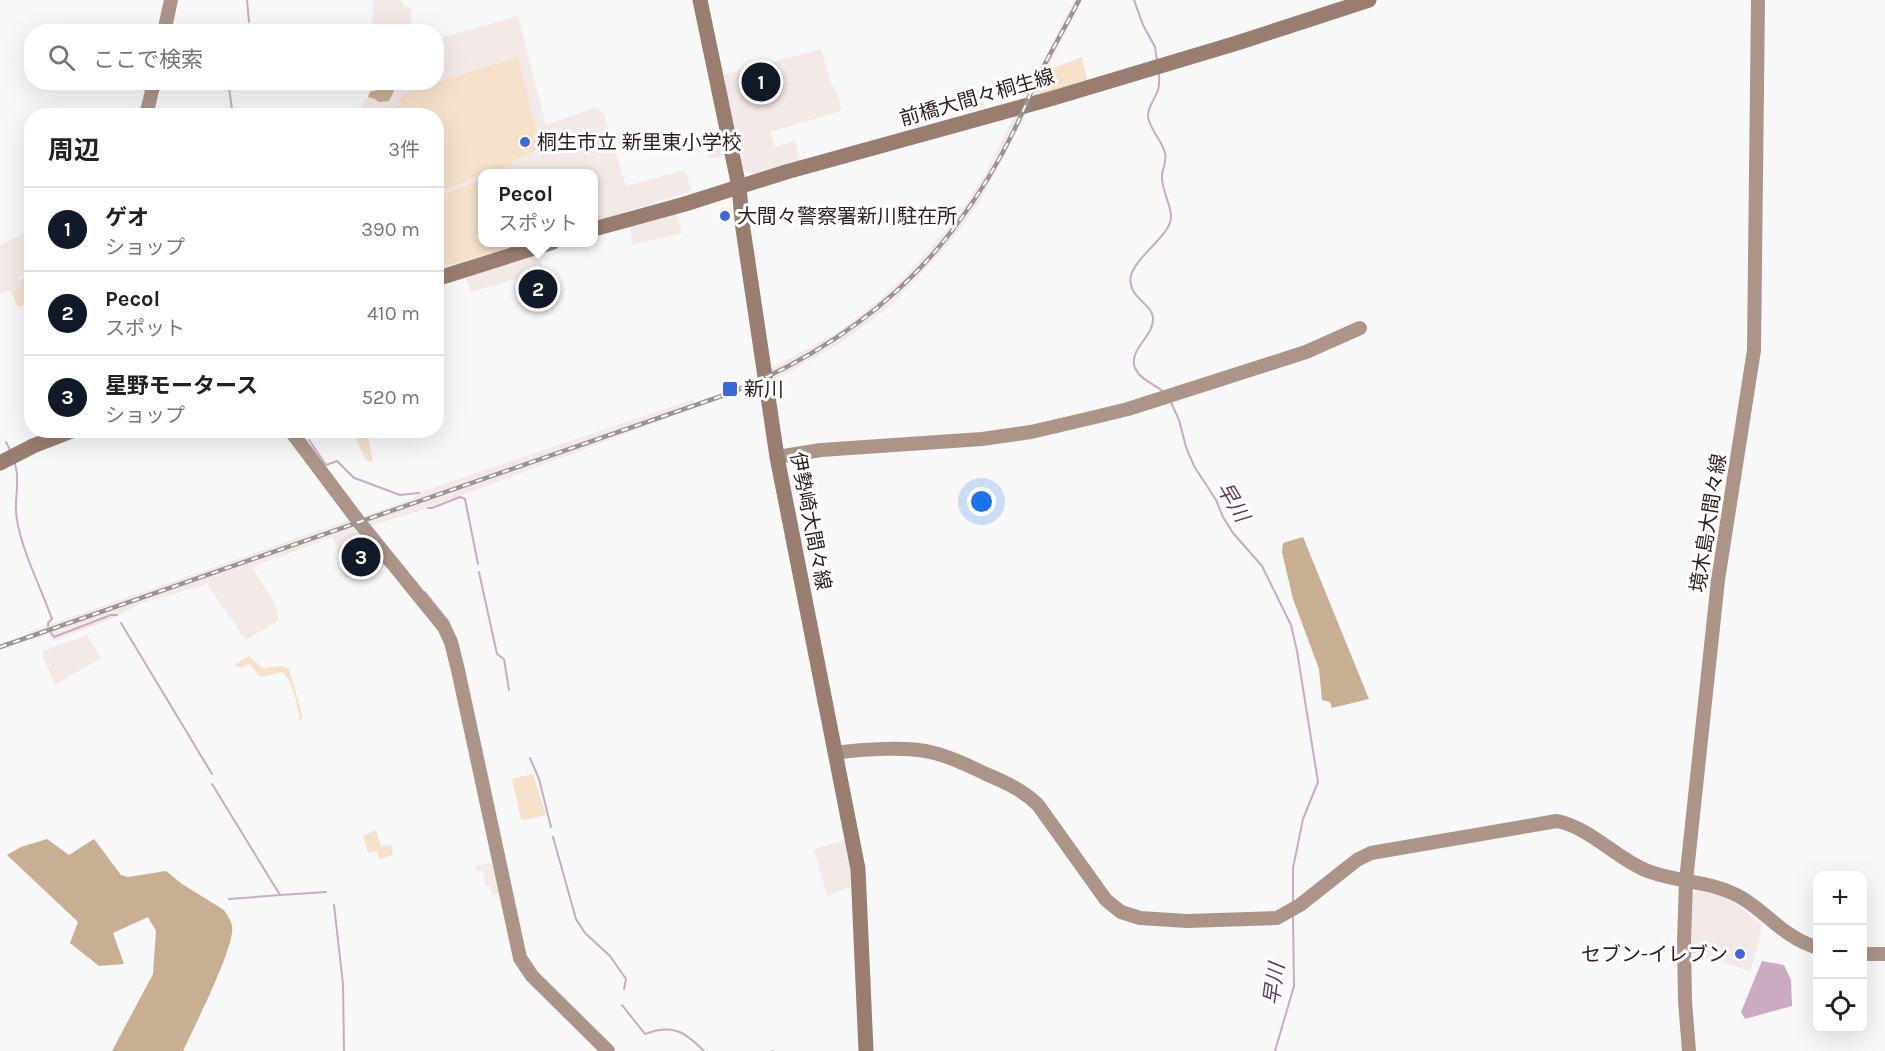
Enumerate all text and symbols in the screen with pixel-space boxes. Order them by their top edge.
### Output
search box [24,24,444,90]
icon: search [45,41,78,74]
text: ここで検索 [93,47,203,73]
pin: 1 [742,60,780,104]
street label: 前橋大間々桐生線 [897,64,1057,131]
place label: 桐生市立 新里東小学校 [537,131,742,154]
text: 周辺 [48,135,100,166]
marker: 桐生市立 新里東小学校 [518,135,532,149]
text: 3件 [388,138,420,161]
popup [478,169,598,247]
text: Pecol [498,181,553,207]
text: ゲオ [105,205,149,231]
place label: 大間々警察署新川駐在所 [737,205,957,228]
marker: 大間々警察署新川駐在所 [718,209,732,223]
text: スポット [498,212,578,235]
text: 1 [64,218,71,241]
text: 390 m [361,218,420,241]
text: ショップ [105,236,185,259]
pin: 2 [518,266,558,312]
text: Pecol [105,286,160,312]
text: 2 [61,302,74,325]
text: 410 m [367,302,420,325]
text: スポット [105,317,185,340]
text: 星野モータース [105,373,258,399]
place label: 新川 [744,378,784,401]
marker: 新川 [721,380,739,398]
text: 3 [61,386,74,409]
text: 520 m [362,386,420,409]
text: ショップ [105,404,185,427]
street label: 伊勢崎大間々線 [786,450,835,592]
street label: 境木島大間々線 [1686,452,1731,594]
water label: 早川 [1212,478,1255,528]
your location [967,487,996,516]
pin: 3 [342,534,380,580]
map controls [1813,871,1867,1033]
button: + [1813,871,1867,925]
button: − [1813,925,1867,979]
place label: セブン-イレブン [1581,943,1728,966]
marker: セブン-イレブン [1733,947,1747,961]
water label: 早川 [1259,960,1289,1006]
button: locate [1813,979,1867,1033]

